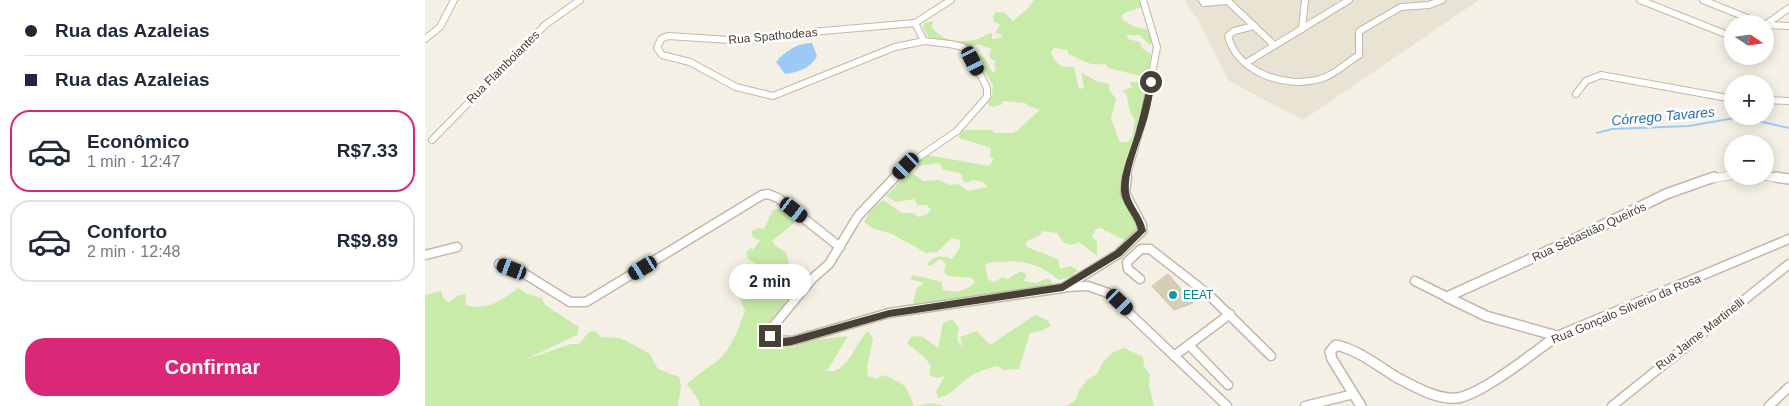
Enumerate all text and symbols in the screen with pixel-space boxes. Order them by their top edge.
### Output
north arrow [1724,15,1774,65]
map controls [1724,15,1774,185]
text: Rua das Azaleias [55,20,210,41]
street label: Rua Spathodeas [728,25,818,47]
street label: Rua Flamboiantes [464,28,542,106]
car [959,44,986,78]
text: Rua das Azaleias [55,69,210,90]
route start [1140,71,1162,93]
button: + [1724,75,1774,125]
water label: Córrego Tavares [1611,104,1715,128]
icon: car [27,129,72,174]
text: Econômico [87,131,189,152]
button: − [1724,135,1774,185]
text: R$7.33 [337,140,398,161]
car [890,150,921,182]
text: 1 min · 12:47 [87,153,180,170]
car [777,195,810,225]
street label: Rua Sebastião Queirós [1530,199,1648,265]
icon: car [27,219,72,264]
text: Conforto [87,221,167,242]
text: R$9.89 [337,230,398,251]
text: 2 min · 12:48 [87,243,180,260]
car [626,254,659,282]
car [495,257,528,281]
callout: 2 min [729,264,811,298]
street label: Rua Gonçalo Silverio da Rosa [1549,271,1703,347]
text: 2 min [749,273,791,290]
car [1104,286,1136,318]
place label: EEAT [1183,288,1214,302]
marker: EEAT [1167,289,1179,301]
street label: Rua Jaime Martinelli [1653,295,1747,373]
route end [759,325,781,347]
button: Confirmar [25,338,400,396]

